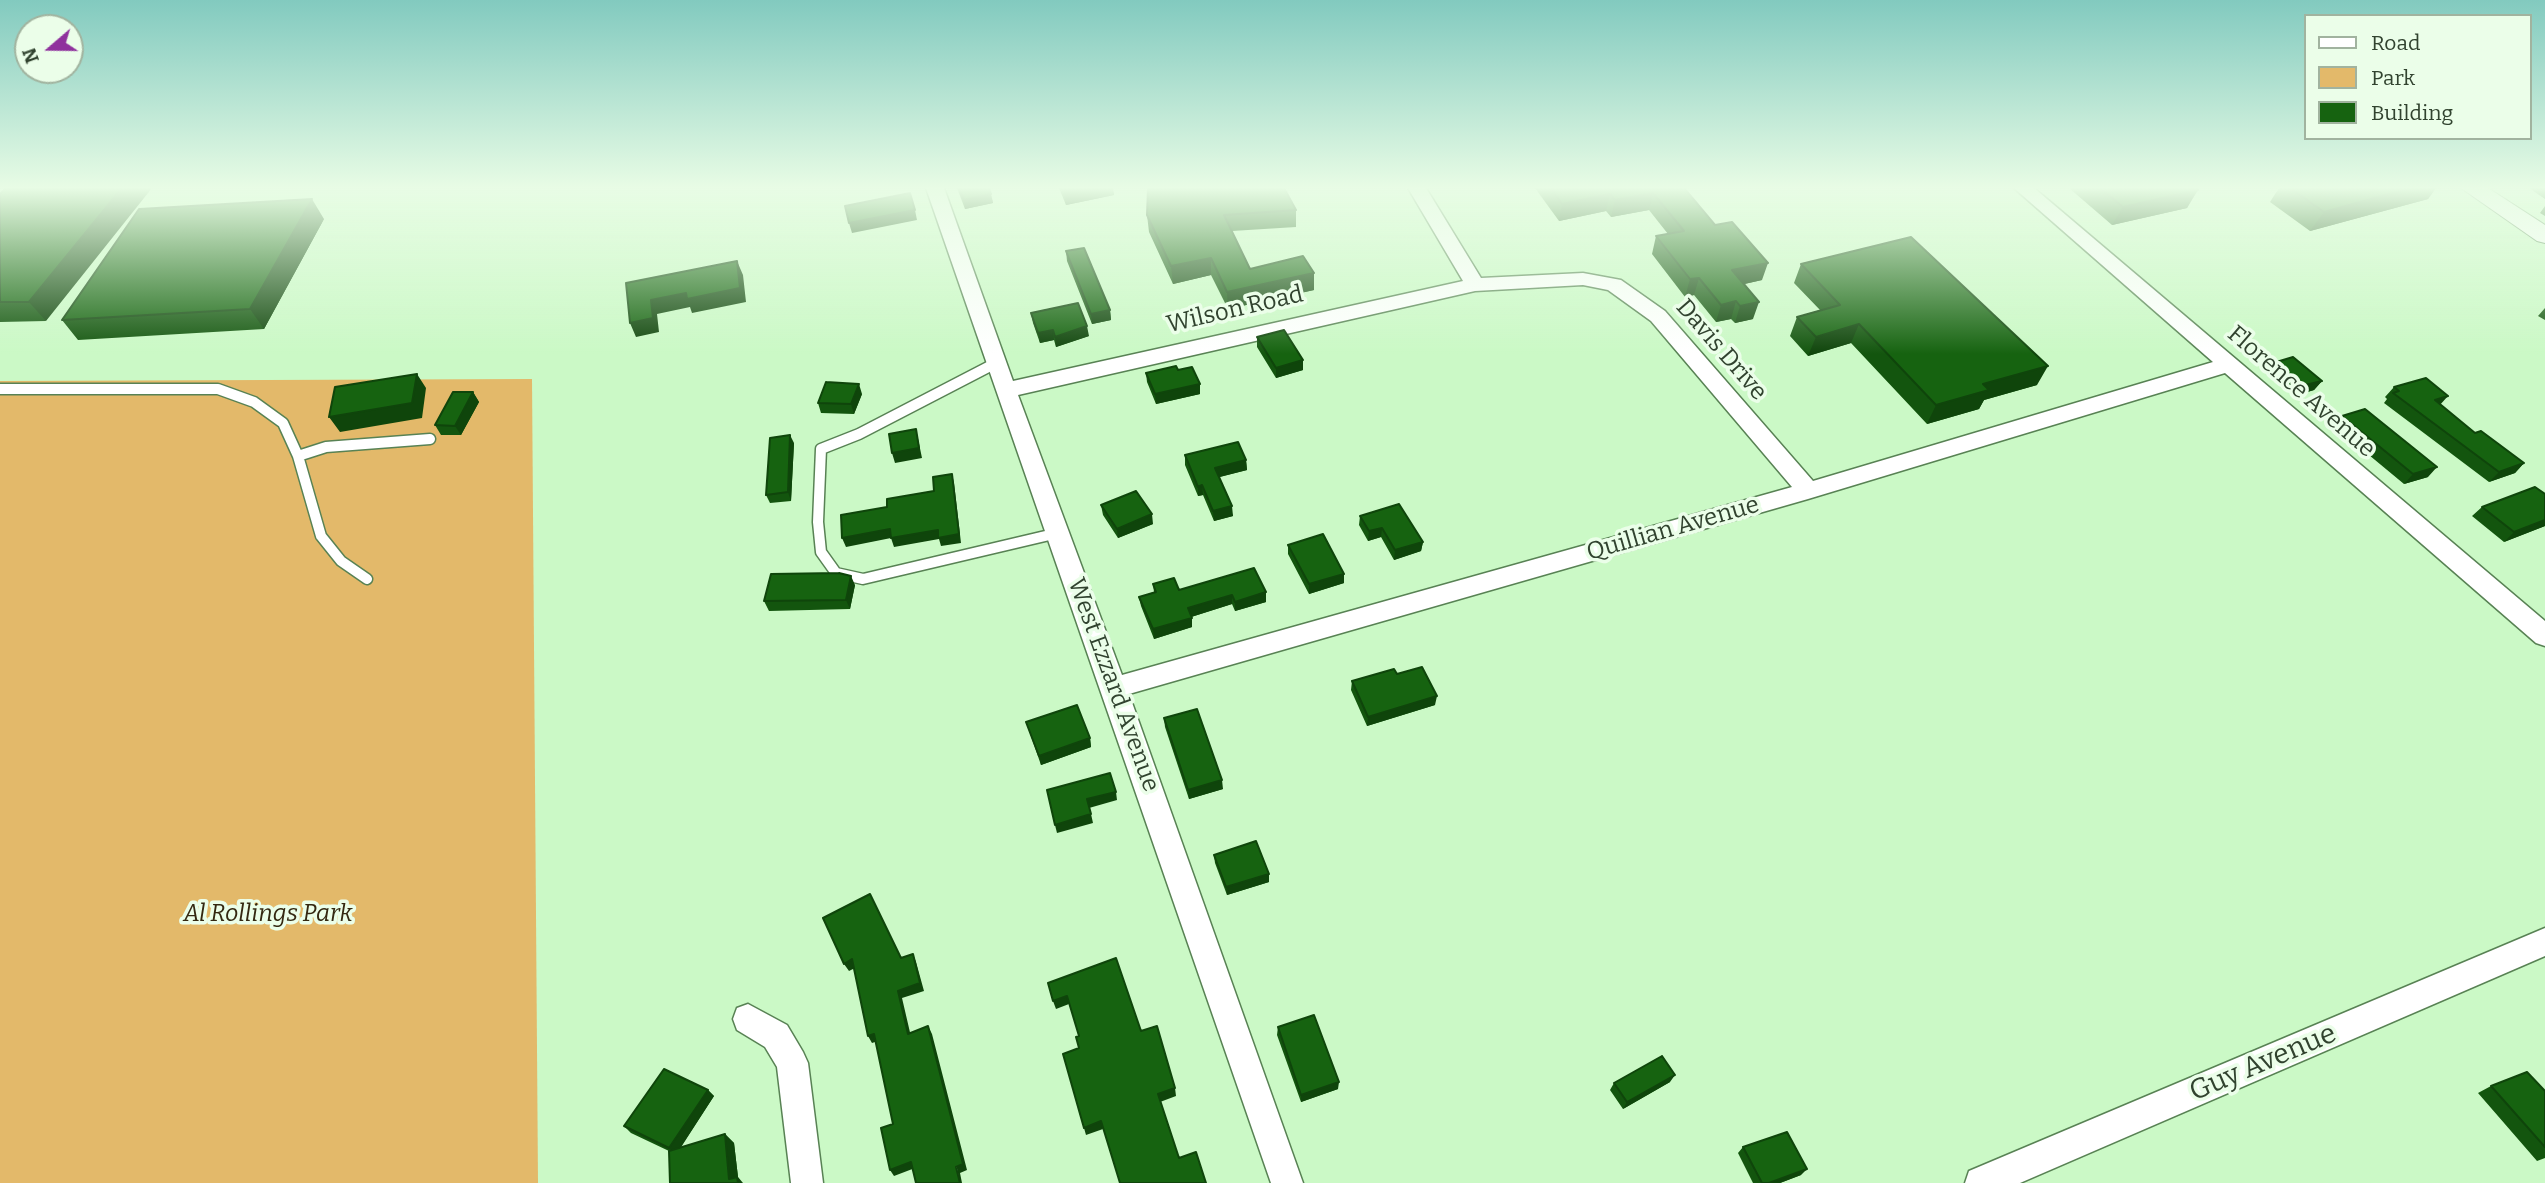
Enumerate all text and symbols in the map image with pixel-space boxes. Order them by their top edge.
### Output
north arrow [14,14,84,84]
legend [2304,14,2531,140]
text: Road [2371,30,2420,56]
text: N [17,45,44,67]
text: Park [2371,65,2415,91]
text: Building [2371,100,2453,126]
street label: Wilson Road [1164,280,1306,340]
street label: Davis Drive [1669,294,1773,406]
street label: Florence Avenue [2221,320,2381,464]
street label: Quillian Avenue [1583,491,1763,567]
street label: West Ezzard Avenue [1061,574,1165,796]
park label: Al Rollings Park [183,900,353,928]
street label: Guy Avenue [2185,1017,2341,1109]

